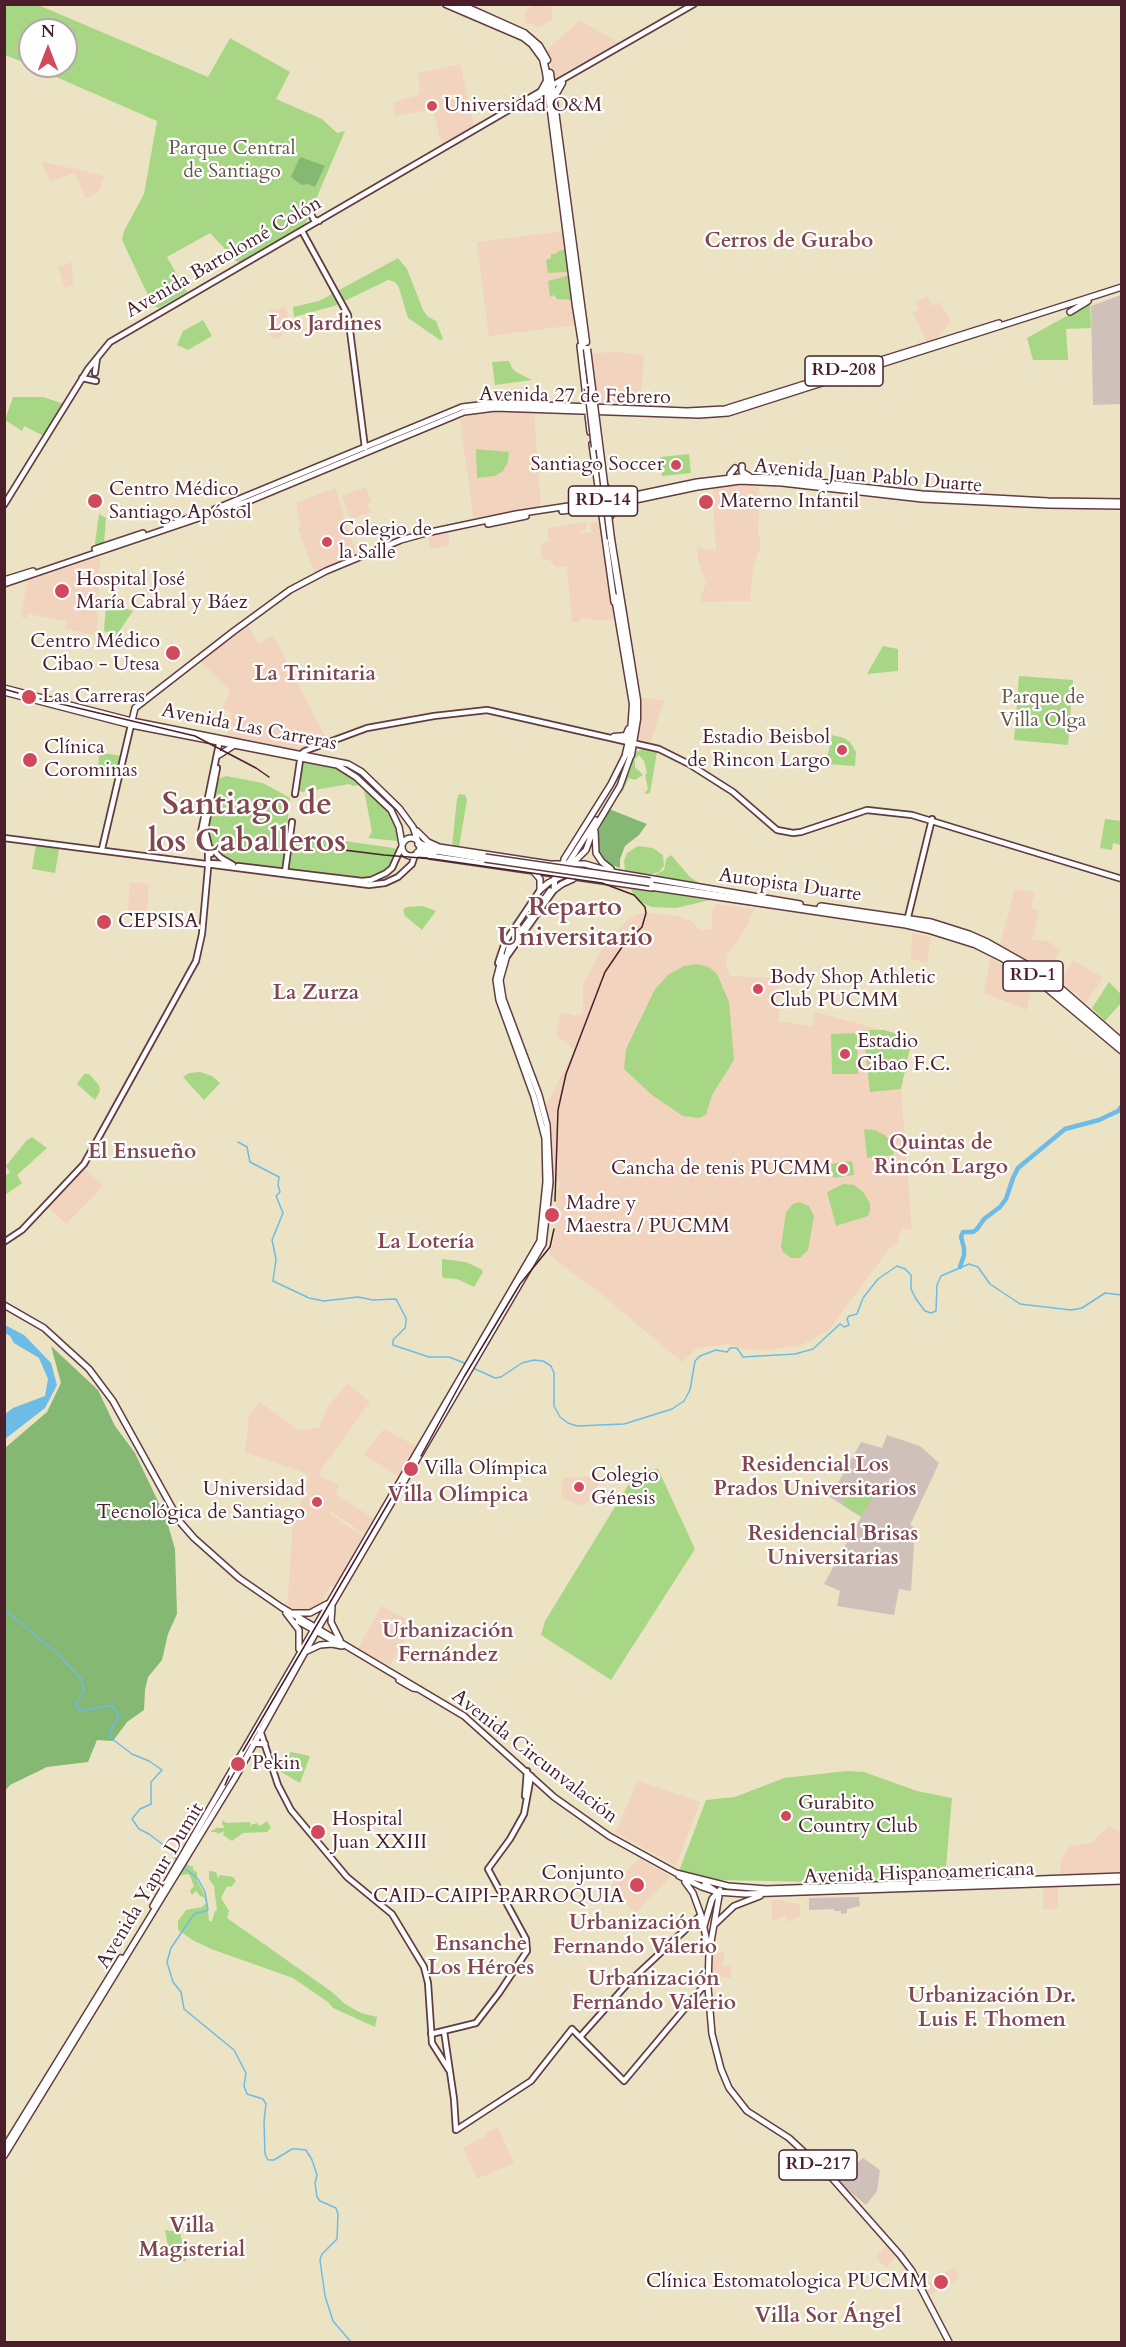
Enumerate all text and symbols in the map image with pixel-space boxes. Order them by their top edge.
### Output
north arrow [18,18,78,78]
text: N [41,21,55,43]
place label: Universidad O&M [444,94,602,118]
marker: Universidad O&M [425,99,439,113]
park label: Parque Central de Santiago [169,137,295,184]
street label: Avenida Bartolomé Colón [122,192,326,324]
district label: Cerros de Gurabo [705,229,873,255]
district label: Los Jardines [268,312,382,338]
road number: RD-208 [805,356,883,386]
street label: Avenida 27 de Febrero [479,383,671,411]
place label: Santiago Soccer [531,453,664,477]
street label: Avenida Juan Pablo Duarte [753,455,983,499]
marker: Santiago Soccer [669,458,683,472]
place label: Centro Médico Santiago Apóstol [109,478,252,525]
road number: RD-14 [568,486,638,516]
place label: Materno Infantil [720,490,859,514]
marker: Centro Médico Santiago Apóstol [86,492,104,510]
marker: Materno Infantil [697,493,715,511]
place label: Colegio de la Salle [339,518,432,565]
marker: Colegio de la Salle [320,535,334,549]
place label: Hospital José María Cabral y Báez [76,568,248,615]
marker: Hospital José María Cabral y Báez [53,582,71,600]
place label: Centro Médico Cibao - Utesa [30,630,160,677]
marker: Centro Médico Cibao - Utesa [164,644,182,662]
district label: La Trinitaria [254,662,376,688]
place label: Las Carreras [42,685,145,709]
park label: Parque de Villa Olga [1000,686,1086,733]
marker: Las Carreras [20,688,38,706]
street label: Avenida Las Carreras [159,699,339,757]
place label: Estadio Beisbol de Rincon Largo [687,726,830,773]
place label: Clínica Corominas [44,736,137,783]
marker: Estadio Beisbol de Rincon Largo [835,743,849,757]
marker: Clínica Corominas [21,751,39,769]
district label: Santiago de los Caballeros [148,788,346,863]
street label: Autopista Duarte [717,864,863,908]
district label: Reparto Universitario [497,893,653,954]
place label: CEPSISA [118,910,199,934]
marker: CEPSISA [95,913,113,931]
road number: RD-1 [1003,961,1063,991]
place label: Body Shop Athletic Club PUCMM [770,966,936,1013]
district label: La Zurza [273,981,359,1007]
marker: Body Shop Athletic Club PUCMM [751,982,765,996]
place label: Estadio Cibao F.C. [857,1030,950,1077]
marker: Estadio Cibao F.C. [838,1047,852,1061]
district label: Quintas de Rincón Largo [874,1131,1008,1181]
district label: El Ensueño [88,1140,196,1166]
place label: Cancha de tenis PUCMM [611,1157,831,1181]
marker: Cancha de tenis PUCMM [836,1162,850,1176]
place label: Madre y Maestra / PUCMM [566,1192,730,1239]
marker: Madre y Maestra / PUCMM [543,1206,561,1224]
district label: La Lotería [377,1230,475,1256]
district label: Residencial Los Prados Universitarios [714,1453,916,1503]
place label: Villa Olímpica [424,1457,547,1481]
marker: Villa Olímpica [402,1460,420,1478]
place label: Colegio Génesis [591,1464,659,1511]
place label: Universidad Tecnológica de Santiago [96,1478,305,1525]
marker: Colegio Génesis [572,1480,586,1494]
district label: Villa Olímpica [387,1483,529,1509]
marker: Universidad Tecnológica de Santiago [310,1495,324,1509]
district label: Residencial Brisas Universitarias [748,1522,918,1572]
district label: Urbanización Fernández [382,1619,514,1669]
street label: Avenida Circunvalación [446,1685,622,1829]
place label: Pekin [252,1752,301,1776]
marker: Pekin [229,1755,247,1773]
place label: Gurabito Country Club [798,1792,918,1839]
street label: Avenida Yapur Dumit [92,1799,210,1973]
place label: Hospital Juan XXIII [332,1808,427,1855]
marker: Gurabito Country Club [779,1809,793,1823]
marker: Hospital Juan XXIII [309,1823,327,1841]
street label: Avenida Hispanoamericana [803,1858,1035,1890]
place label: Conjunto CAID-CAIPI-PARROQUIA [373,1862,624,1909]
marker: Conjunto CAID-CAIPI-PARROQUIA [628,1876,646,1894]
district label: Urbanización Fernando Valerio [553,1911,717,1961]
district label: Ensanche Los Héroes [428,1932,534,1982]
district label: Urbanización Fernando Valerio [572,1967,736,2017]
district label: Urbanización Dr. Luis F. Thomen [908,1984,1076,2034]
road number: RD-217 [779,2150,857,2180]
district label: Villa Magisterial [139,2214,245,2264]
place label: Clínica Estomatologica PUCMM [646,2270,928,2294]
marker: Clínica Estomatologica PUCMM [932,2273,950,2291]
district label: Villa Sor Ángel [755,2304,901,2330]

